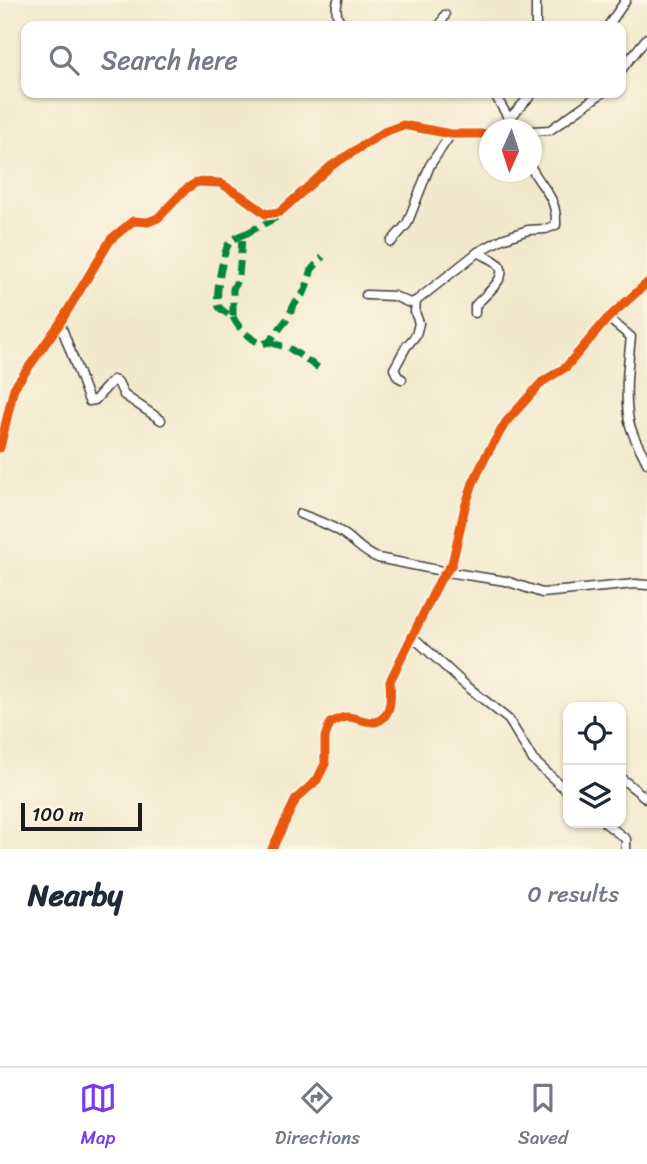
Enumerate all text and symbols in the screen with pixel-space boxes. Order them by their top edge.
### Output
search box [21,21,626,98]
text: Search here [101,37,238,83]
icon: search [45,41,83,79]
north arrow [479,119,542,182]
map controls [563,702,626,828]
button: locate [563,702,626,765]
button: layers [563,765,626,828]
text: 100 m [32,798,84,831]
scale bar [21,800,142,832]
text: Nearby [28,868,123,922]
text: 0 results [527,874,619,915]
tab: Map [79,1079,117,1154]
tab: Directions [275,1079,360,1154]
tab: Saved [518,1079,568,1154]

